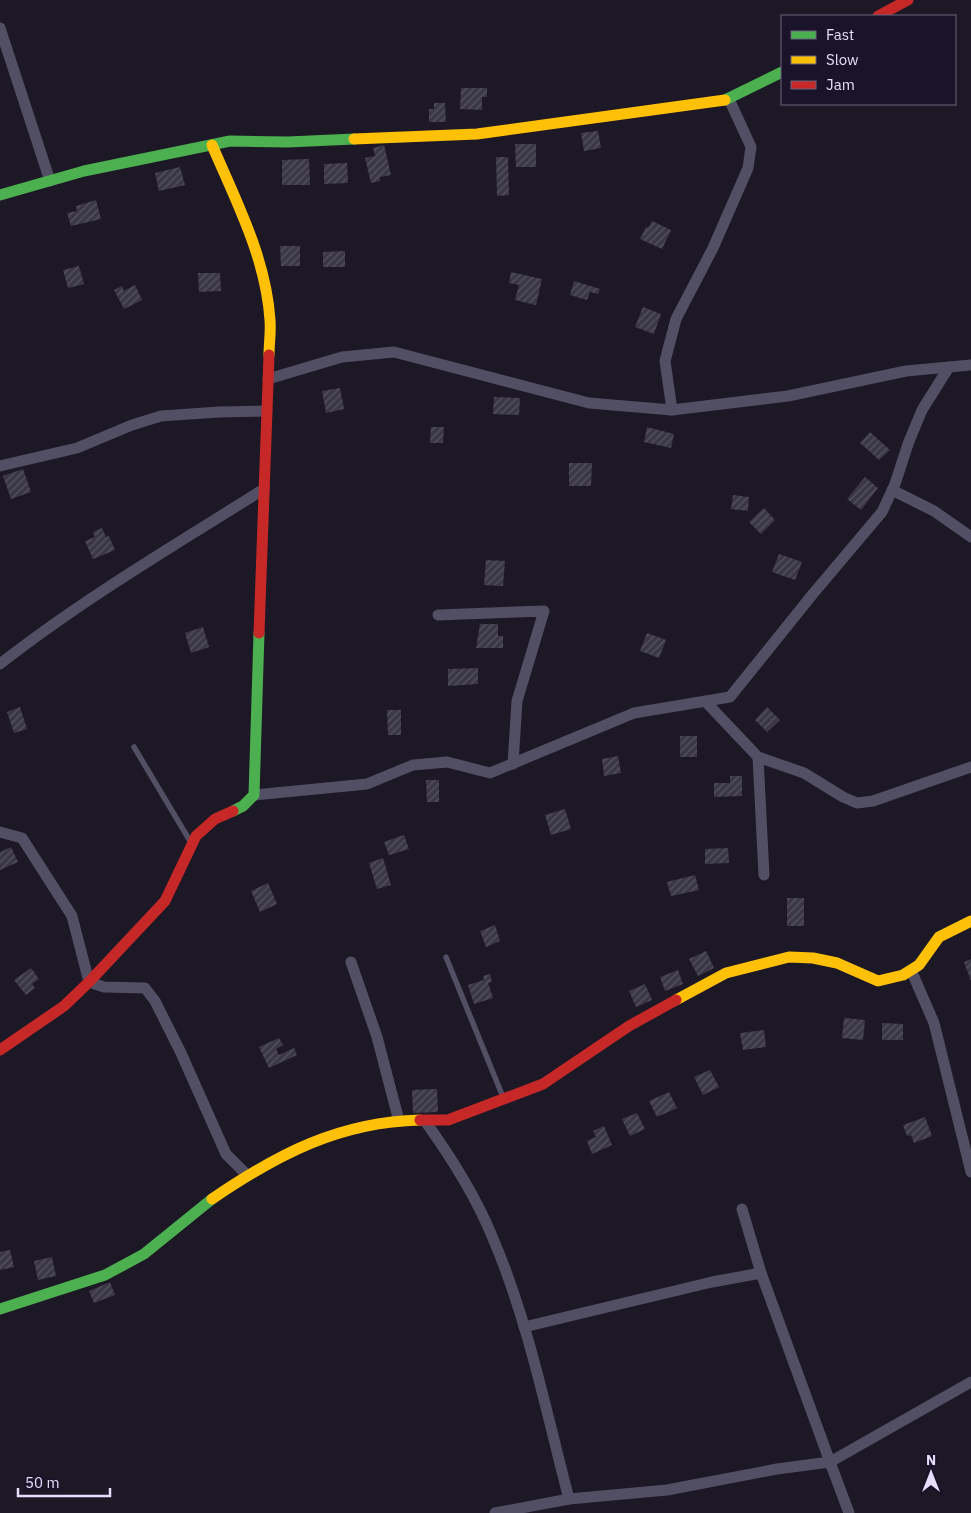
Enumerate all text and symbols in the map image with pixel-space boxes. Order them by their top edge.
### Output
legend [781,15,956,105]
text: Fast [826,25,854,44]
text: Slow [826,50,859,69]
text: Jam [826,75,855,94]
north arrow [906,1448,956,1498]
text: N [926,1451,936,1469]
scale bar [18,1466,110,1498]
text: 50 m [25,1473,60,1492]

